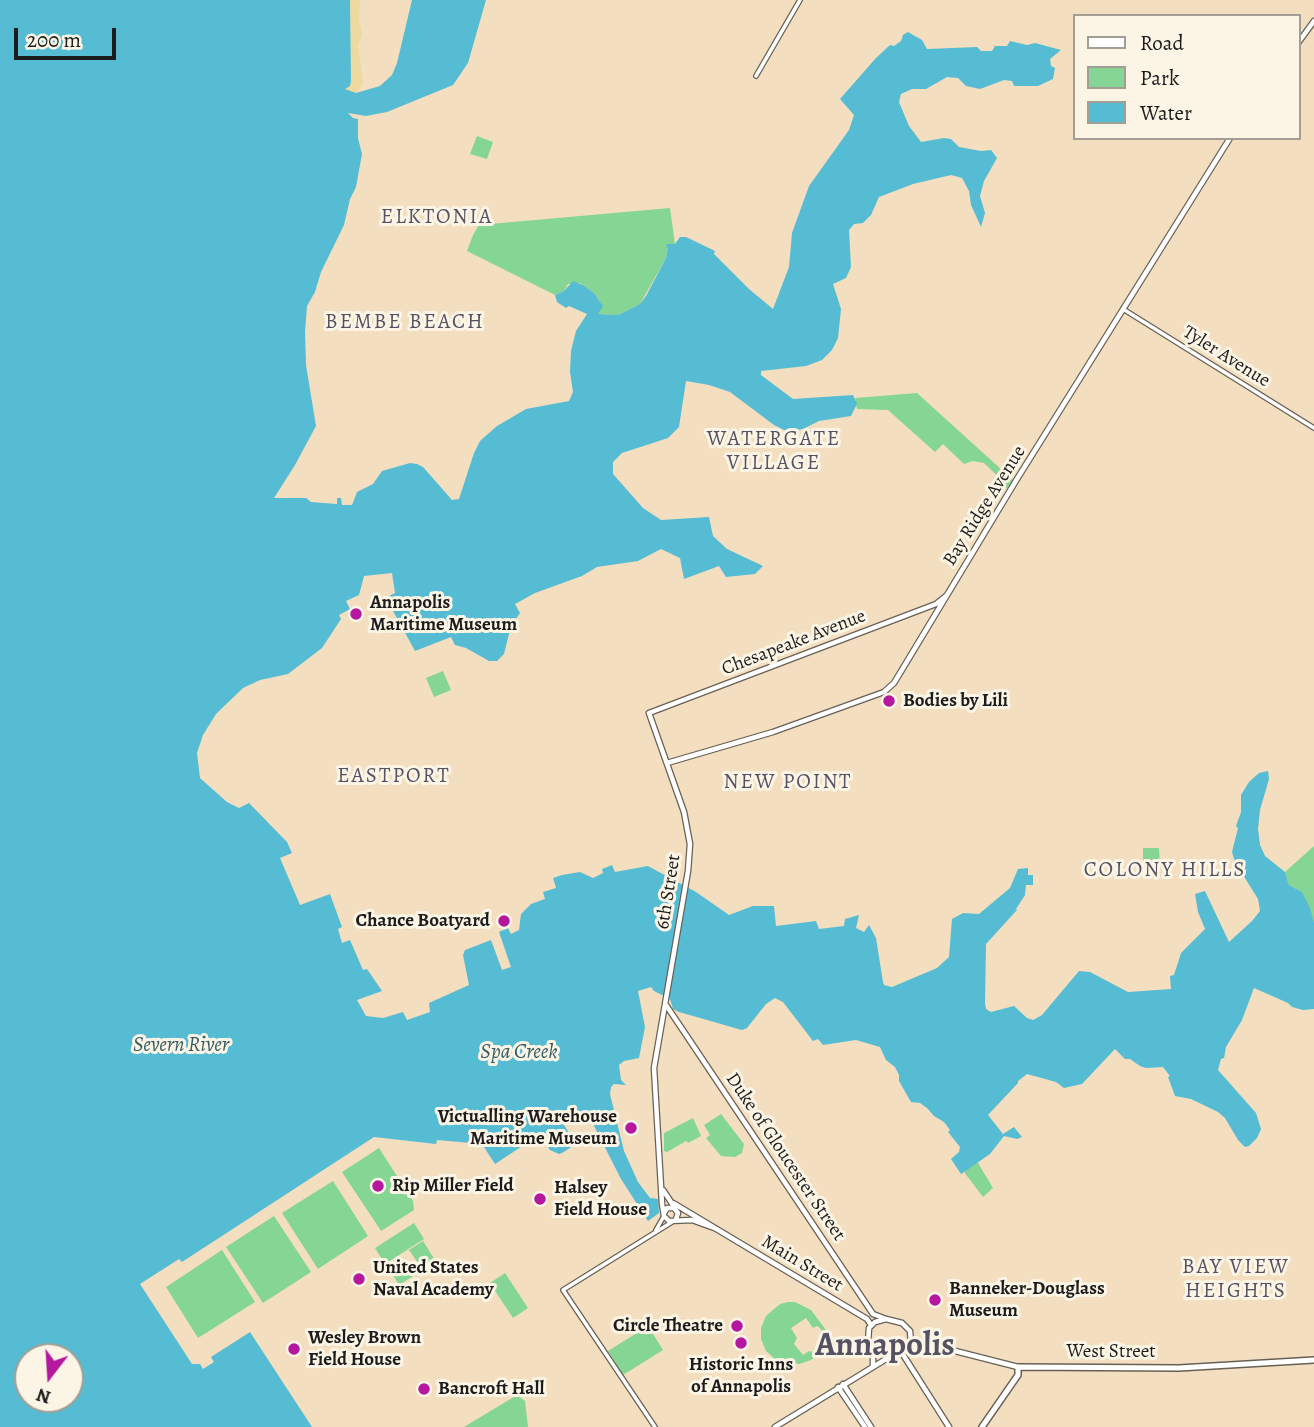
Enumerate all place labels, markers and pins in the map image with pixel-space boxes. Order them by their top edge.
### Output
place label: Annapolis Maritime Museum [370,592,517,636]
marker: Annapolis Maritime Museum [348,606,364,622]
place label: Bodies by Lili [903,690,1008,712]
marker: Bodies by Lili [881,693,897,709]
place label: Chance Boatyard [355,910,490,932]
marker: Chance Boatyard [496,913,512,929]
place label: Victualling Warehouse Maritime Museum [438,1106,617,1150]
marker: Victualling Warehouse Maritime Museum [623,1120,639,1136]
place label: Rip Miller Field [392,1175,514,1197]
place label: Halsey Field House [554,1177,647,1221]
marker: Rip Miller Field [370,1178,386,1194]
marker: Halsey Field House [532,1191,548,1207]
place label: United States Naval Academy [373,1257,494,1301]
marker: United States Naval Academy [351,1271,367,1287]
place label: Banneker-Douglass Museum [949,1278,1105,1322]
marker: Banneker-Douglass Museum [927,1292,943,1308]
place label: Circle Theatre [613,1315,723,1337]
marker: Circle Theatre [729,1318,745,1334]
place label: Wesley Brown Field House [308,1327,421,1371]
marker: Historic Inns of Annapolis [733,1335,749,1351]
marker: Wesley Brown Field House [286,1341,302,1357]
place label: Historic Inns of Annapolis [689,1354,793,1398]
place label: Bancroft Hall [438,1378,544,1400]
marker: Bancroft Hall [416,1381,432,1397]

